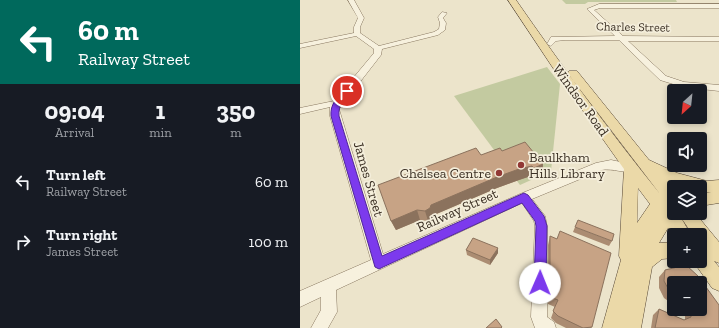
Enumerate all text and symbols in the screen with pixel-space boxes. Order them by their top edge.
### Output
text: 60 m [78,14,139,47]
icon: left [12,16,64,68]
street label: Charles Street [596,19,670,35]
text: Railway Street [78,48,190,70]
street label: Windsor Road [549,61,613,140]
pin [330,74,364,108]
icon: arrive [336,80,358,102]
north arrow [667,84,707,124]
map controls [667,84,707,316]
text: 09:04 [45,96,105,125]
text: 1 [156,96,165,125]
text: 350 [216,96,255,125]
text: Arrival [55,125,94,140]
text: min [149,125,172,140]
text: m [230,125,241,140]
button: sound [667,132,707,172]
street label: James Street [350,139,388,220]
place label: Baulkham Hills Library [529,149,606,182]
marker: Baulkham Hills Library [516,160,526,170]
place label: Chelsea Centre [400,165,491,182]
text: Turn left [46,166,106,184]
marker: Chelsea Centre [494,168,504,178]
icon: left [12,171,34,193]
text: 60 m [255,173,288,191]
button: layers [667,180,707,220]
text: Railway Street [46,184,127,199]
street label: Railway Street [414,185,501,236]
text: Turn right [46,226,117,244]
button: + [667,228,707,268]
icon: right [12,231,34,253]
text: 100 m [249,233,288,251]
text: James Street [46,244,118,259]
position arrow [519,262,561,304]
button: − [667,276,707,316]

